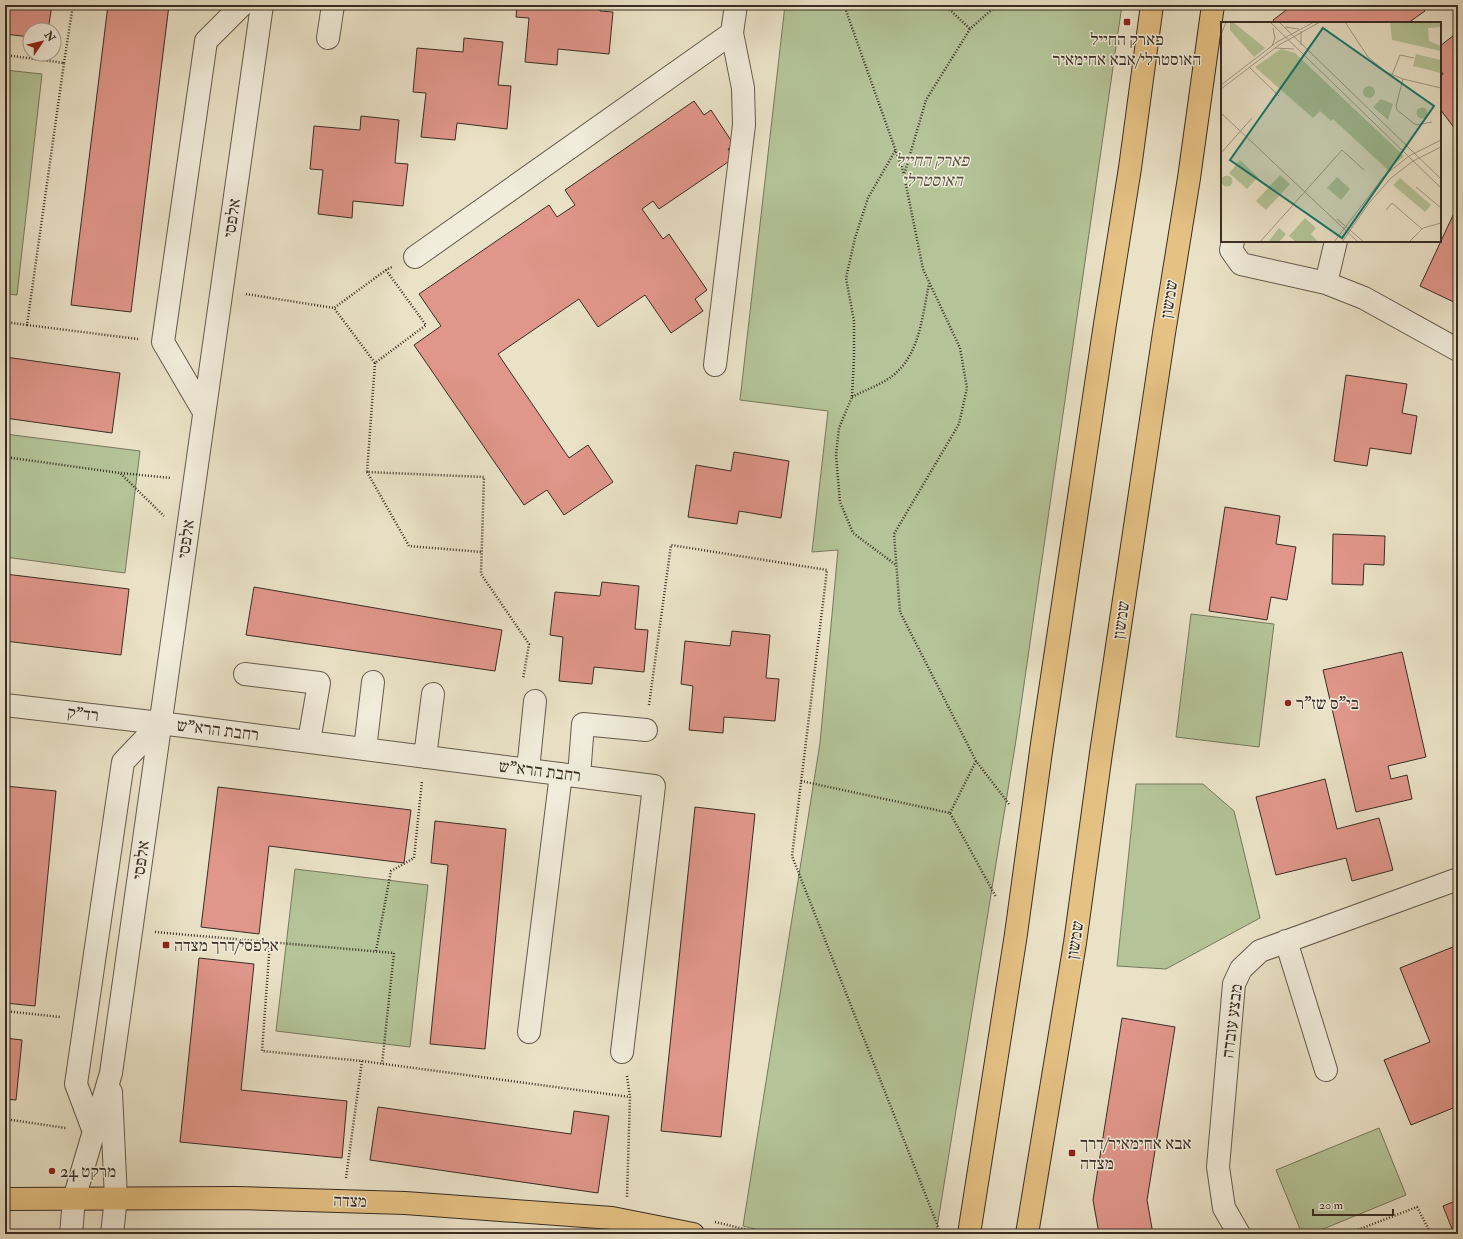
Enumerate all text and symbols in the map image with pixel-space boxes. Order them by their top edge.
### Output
marker: פארק החייל האוסטרלי/אבא אחימאיר [1122,17,1132,27]
north arrow [22,22,62,62]
inset map [1221,22,1441,242]
text: N [41,28,59,45]
place label: פארק החייל האוסטרלי/אבא אחימאיר [1053,29,1201,70]
park label: פארק החייל האוסטרלי [895,150,970,191]
street label: אלפסי [219,197,245,239]
street label: שמשון [1156,278,1182,320]
street label: אלפסי [173,518,199,560]
street label: שמשון [1108,599,1134,641]
place label: בי"ס שז"ר [1296,693,1359,714]
marker: בי"ס שז"ר [1283,698,1293,708]
street label: רד"ק [66,702,100,726]
street label: רחבת הרא"ש [176,715,260,745]
street label: רחבת הרא"ש [498,756,582,786]
street label: אלפסי [128,839,154,881]
street label: שמשון [1062,919,1088,961]
place label: אלפסי/דרך מצדה [174,935,279,956]
marker: אלפסי/דרך מצדה [161,940,171,950]
street label: מבצע עובדה [1217,983,1247,1059]
place label: אבא אחימאיר/דרך מצדה [1080,1133,1191,1174]
marker: אבא אחימאיר/דרך מצדה [1067,1148,1077,1158]
place label: מרקט 24 [60,1161,116,1182]
marker: מרקט 24 [47,1166,57,1176]
street label: מצדה [333,1190,367,1212]
scale bar [1313,1191,1393,1217]
text: 20 m [1319,1198,1344,1213]

